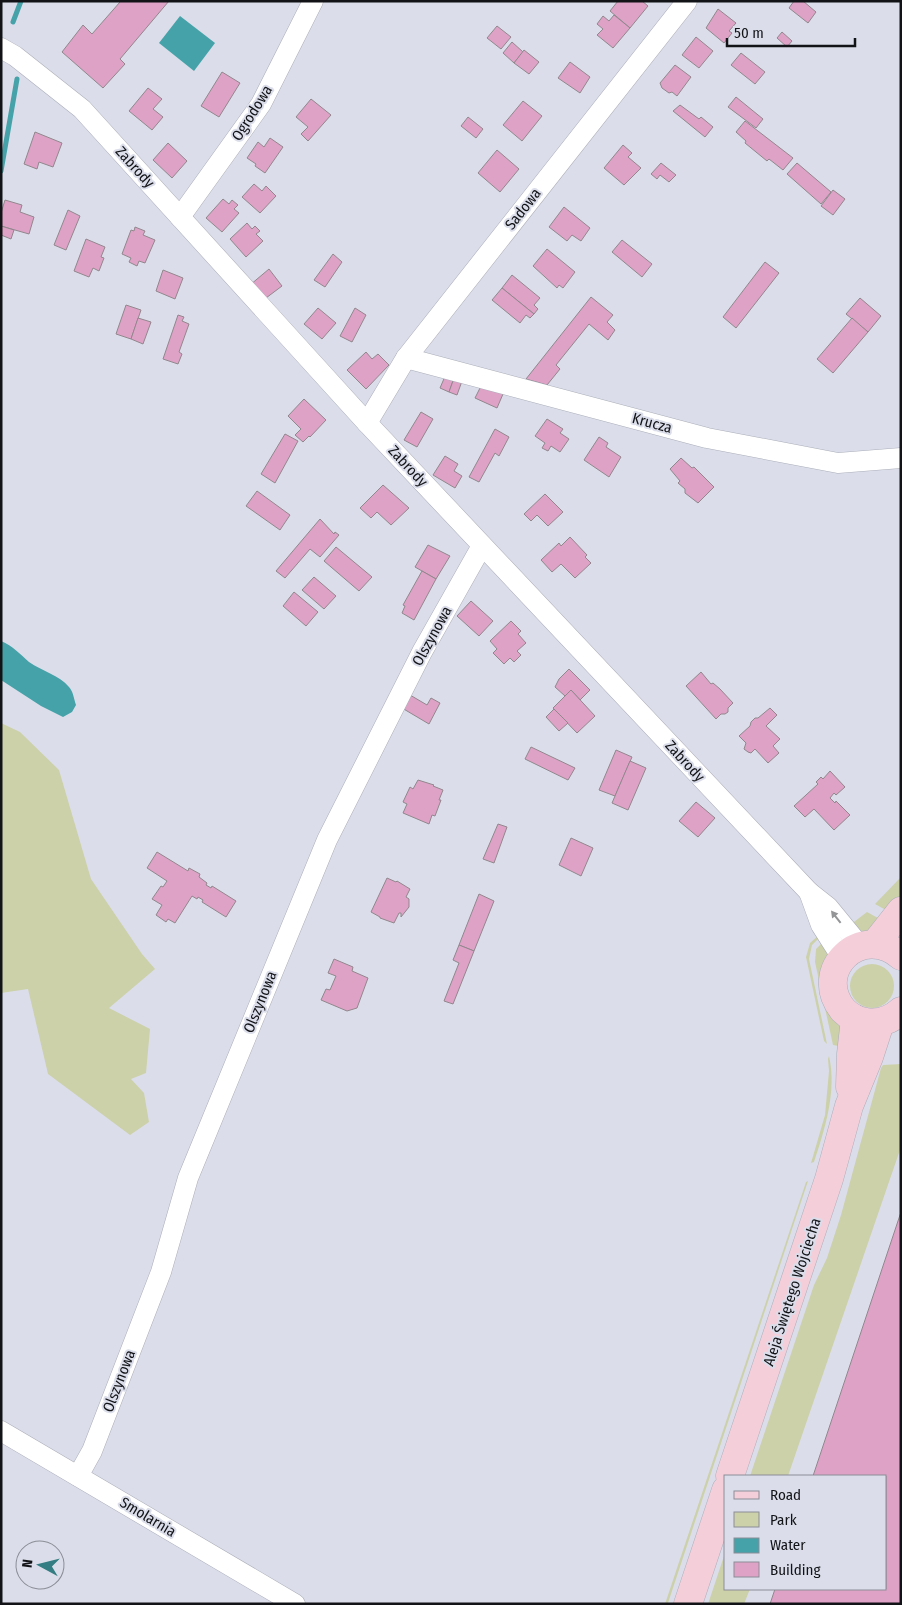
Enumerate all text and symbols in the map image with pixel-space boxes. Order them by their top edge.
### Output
scale bar [727,15,854,47]
text: 50 m [734,24,764,42]
street label: Ogrodowa [228,82,276,144]
street label: Zabrody [112,143,158,192]
street label: Sadowa [501,185,545,233]
street label: Krucza [630,409,674,437]
street label: Zabrody [384,442,432,491]
street label: Olszynowa [408,603,456,669]
street label: Zabrody [661,737,709,786]
one-way arrow [831,911,842,924]
street label: Olszynowa [239,968,281,1036]
street label: Aleja Świętego Wojciecha [760,1216,824,1368]
street label: Olszynowa [99,1347,139,1415]
legend [724,1475,887,1590]
text: Road [770,1486,801,1504]
street label: Smolarnia [117,1493,179,1541]
text: Park [770,1511,797,1529]
text: Water [770,1536,806,1554]
north arrow [15,1540,65,1590]
text: N [19,1558,37,1569]
text: Building [770,1561,821,1579]

